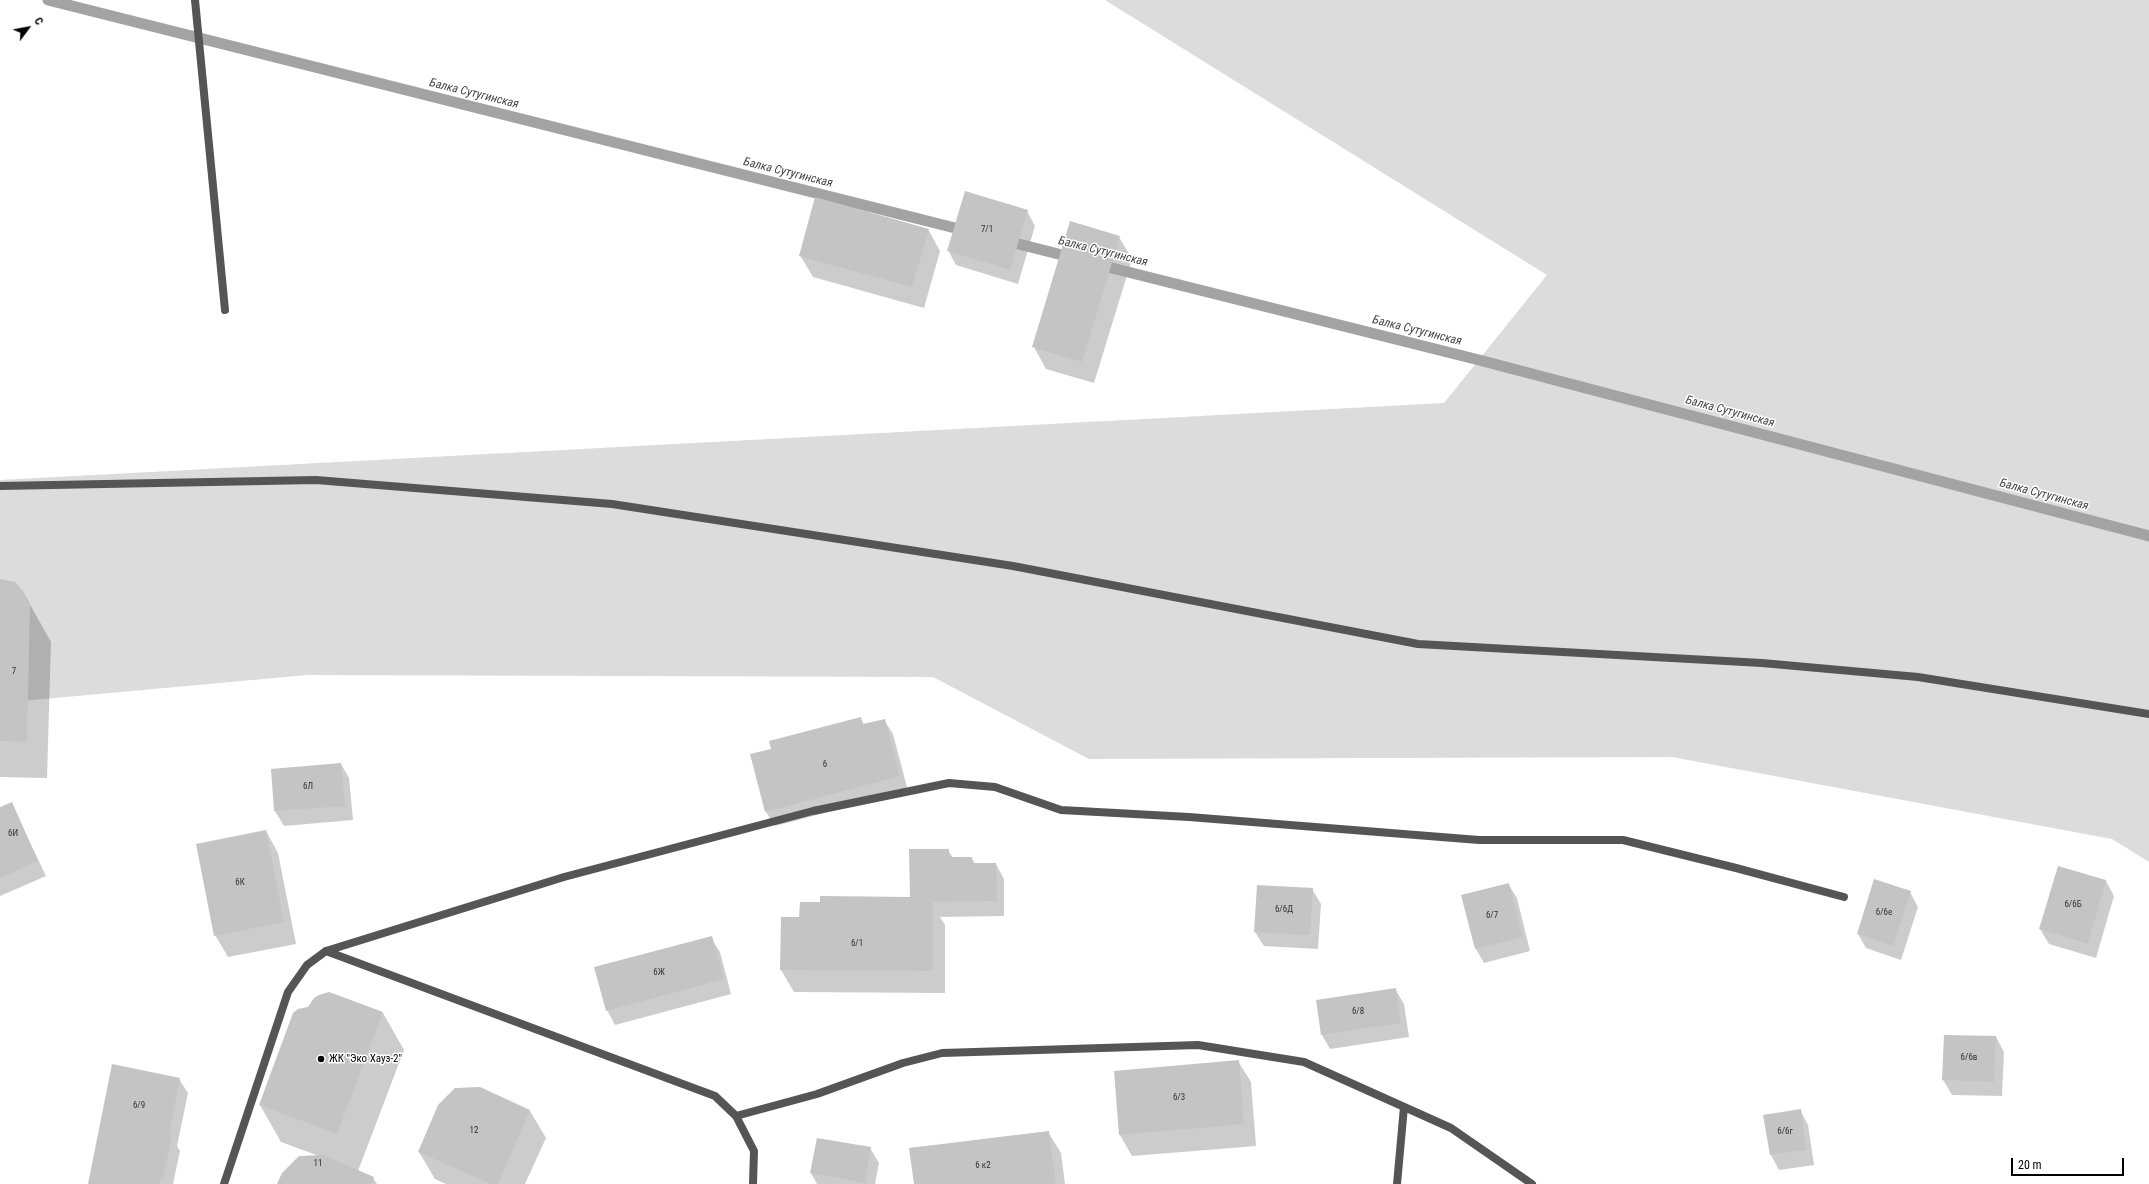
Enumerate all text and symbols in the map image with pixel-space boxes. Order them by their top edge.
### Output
north arrow [8,8,48,48]
text: С [31,15,46,27]
water label: Балка Сутугинская [428,76,520,112]
water label: Балка Сутугинская [742,155,834,191]
house number: 7/1 [981,225,993,235]
water label: Балка Сутугинская [1057,234,1149,270]
water label: Балка Сутугинская [1371,313,1463,349]
water label: Балка Сутугинская [1684,393,1776,431]
water label: Балка Сутугинская [1998,476,2090,514]
house number: 7 [12,667,16,677]
house number: 6 [823,760,827,770]
house number: 6Л [303,782,313,792]
house number: 6И [8,829,18,839]
house number: 6К [235,878,245,888]
house number: 6/6Б [2064,900,2082,910]
house number: 6/6Д [1275,905,1293,915]
house number: 6/6е [1876,908,1892,918]
house number: 6/7 [1486,911,1498,921]
house number: 6/1 [851,939,863,949]
house number: 6Ж [653,968,665,978]
house number: 6/8 [1352,1007,1364,1017]
place label: ЖК "Эко Хауз-2" [329,1052,402,1066]
house number: 6/6в [1961,1053,1977,1063]
marker: ЖК "Эко Хауз-2" [316,1054,326,1064]
house number: 6/3 [1173,1093,1185,1103]
house number: 6/9 [133,1101,145,1111]
house number: 12 [470,1126,478,1136]
house number: 6/6г [1777,1127,1793,1137]
scale bar [2013,1150,2126,1176]
text: 20 m [2018,1158,2042,1172]
house number: 11 [314,1159,322,1169]
house number: 6 к2 [975,1161,991,1171]

